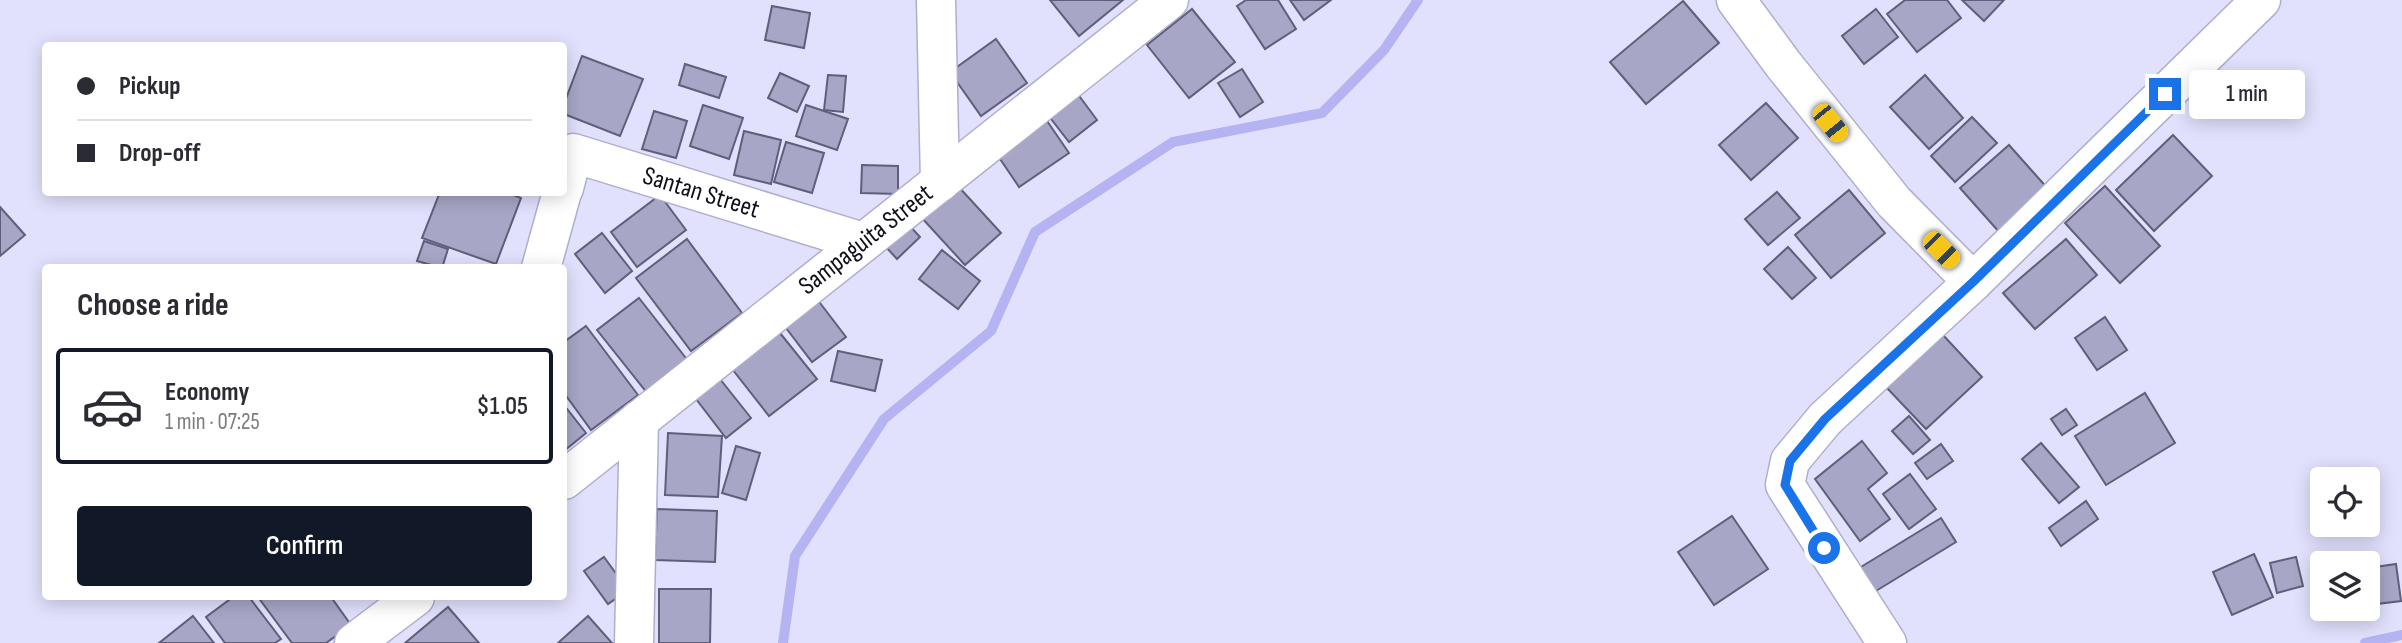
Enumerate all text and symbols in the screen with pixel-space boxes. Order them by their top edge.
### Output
callout: 1 min [2190,70,2305,119]
text: Pickup [119,71,181,102]
route end [2149,78,2181,110]
text: 1 min [2226,80,2268,108]
car [1809,100,1852,146]
text: Drop-off [119,138,200,169]
street label: Santan Street [639,161,763,225]
street label: Sampaguita Street [793,178,939,302]
car [1919,228,1964,272]
text: Choose a ride [77,286,229,325]
icon: car [81,375,144,438]
text: Economy [165,377,249,408]
text: $1.05 [477,391,528,422]
text: 1 min · 07:25 [165,408,260,436]
map controls [2310,467,2380,621]
button: locate [2310,467,2380,537]
button: Confirm [77,506,532,586]
route start [1808,532,1840,564]
button: layers [2310,551,2380,621]

